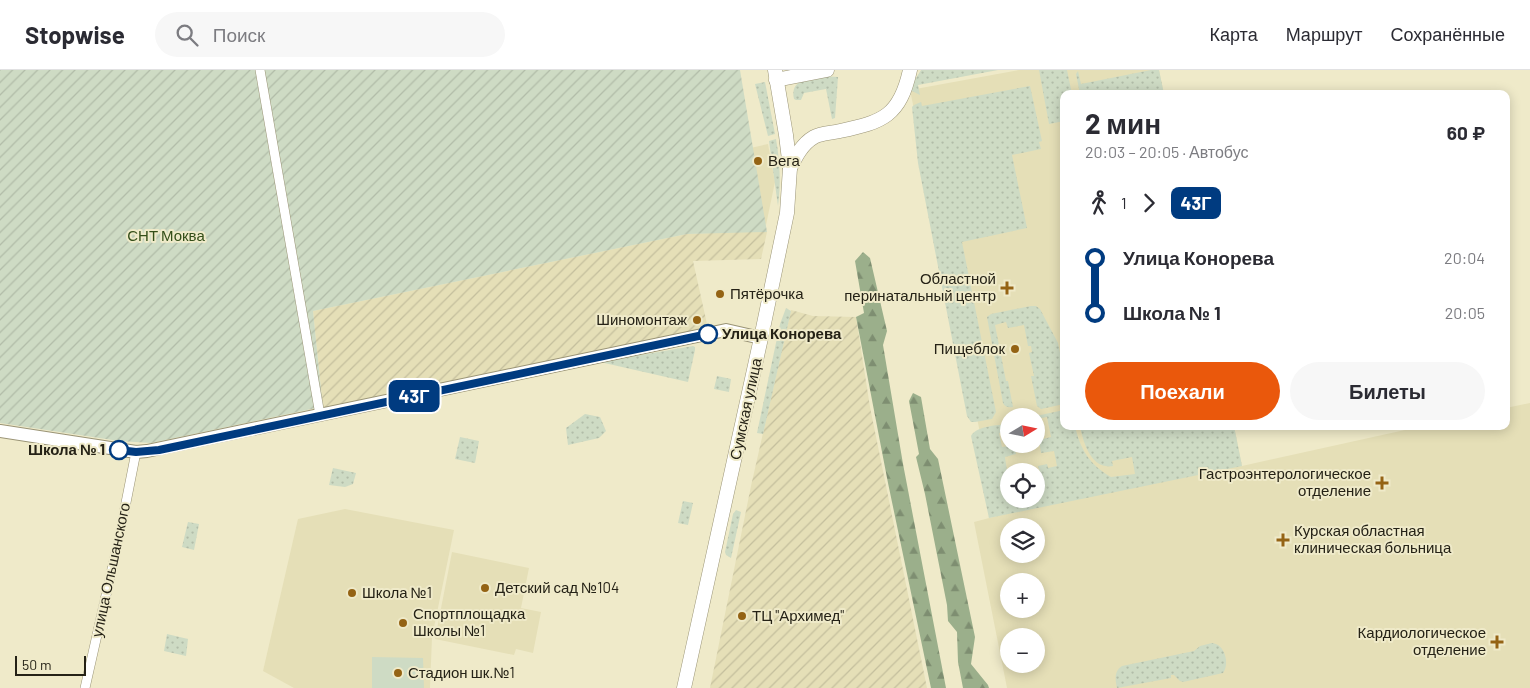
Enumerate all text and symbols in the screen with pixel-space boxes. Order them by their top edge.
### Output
search box [155,12,505,57]
text: Stopwise [25,20,125,49]
icon: search [173,21,201,49]
text: Поиск [213,23,265,46]
text: Карта [1210,23,1258,45]
text: Маршрут [1286,23,1362,45]
text: Сохранённые [1390,23,1505,45]
text: 2 мин [1085,106,1161,140]
text: 60 ₽ [1447,121,1485,144]
text: 20:03 – 20:05 · Автобус [1085,142,1248,161]
place label: Вега [768,151,800,169]
marker: Вега [752,155,764,167]
icon: walk [1085,189,1113,217]
icon: forward [1135,189,1163,217]
text: 43Г [1181,192,1211,214]
text: 1 [1121,193,1127,212]
park label: СНТ Моква [127,226,205,244]
text: Улица Конорева [1123,246,1274,269]
text: 20:04 [1444,248,1485,267]
place label: Областной перинатальный центр [844,269,996,304]
marker: Областной перинатальный центр [1000,281,1014,295]
place label: Пятёрочка [730,284,804,302]
marker: Пятёрочка [714,288,726,300]
text: Школа № 1 [1123,301,1221,324]
text: 20:05 [1445,303,1485,322]
place label: Шиномонтаж [596,310,687,328]
marker: Шиномонтаж [691,314,703,326]
marker: Улица Конорева [698,324,718,344]
place label: Улица Конорева [722,324,842,342]
place label: Пищеблок [934,339,1005,357]
marker: Пищеблок [1009,343,1021,355]
street label: Сумская улица [725,356,765,461]
button: Поехали [1085,362,1280,420]
button: Билеты [1290,362,1485,420]
line badge: 43Г [385,380,443,412]
text: 43Г [399,385,429,407]
north arrow [1000,408,1045,452]
map controls [1000,408,1045,673]
place label: Школа № 1 [28,440,105,458]
marker: Школа № 1 [109,440,129,460]
button: locate [1000,463,1045,508]
place label: Гастроэнтерологическое отделение [1199,464,1371,499]
marker: Гастроэнтерологическое отделение [1375,476,1389,490]
street label: улица Ольшанского [87,501,133,639]
button: layers [1000,518,1045,563]
place label: Курская областная клиническая больница [1294,521,1452,556]
marker: Курская областная клиническая больница [1276,533,1290,547]
button: + [1000,573,1045,618]
place label: Детский сад №104 [495,578,619,596]
marker: Детский сад №104 [479,582,491,594]
place label: Школа №1 [362,583,432,601]
marker: Школа №1 [346,587,358,599]
place label: Спортплощадка Школы №1 [413,604,526,639]
place label: ТЦ "Архимед" [752,606,844,624]
marker: ТЦ "Архимед" [736,610,748,622]
marker: Спортплощадка Школы №1 [397,617,409,629]
place label: Кардиологическое отделение [1358,623,1486,658]
button: − [1000,628,1045,673]
marker: Кардиологическое отделение [1490,635,1504,649]
scale bar [15,653,86,676]
text: 50 m [22,656,51,673]
place label: Стадион шк.№1 [408,663,515,681]
marker: Стадион шк.№1 [392,667,404,679]

